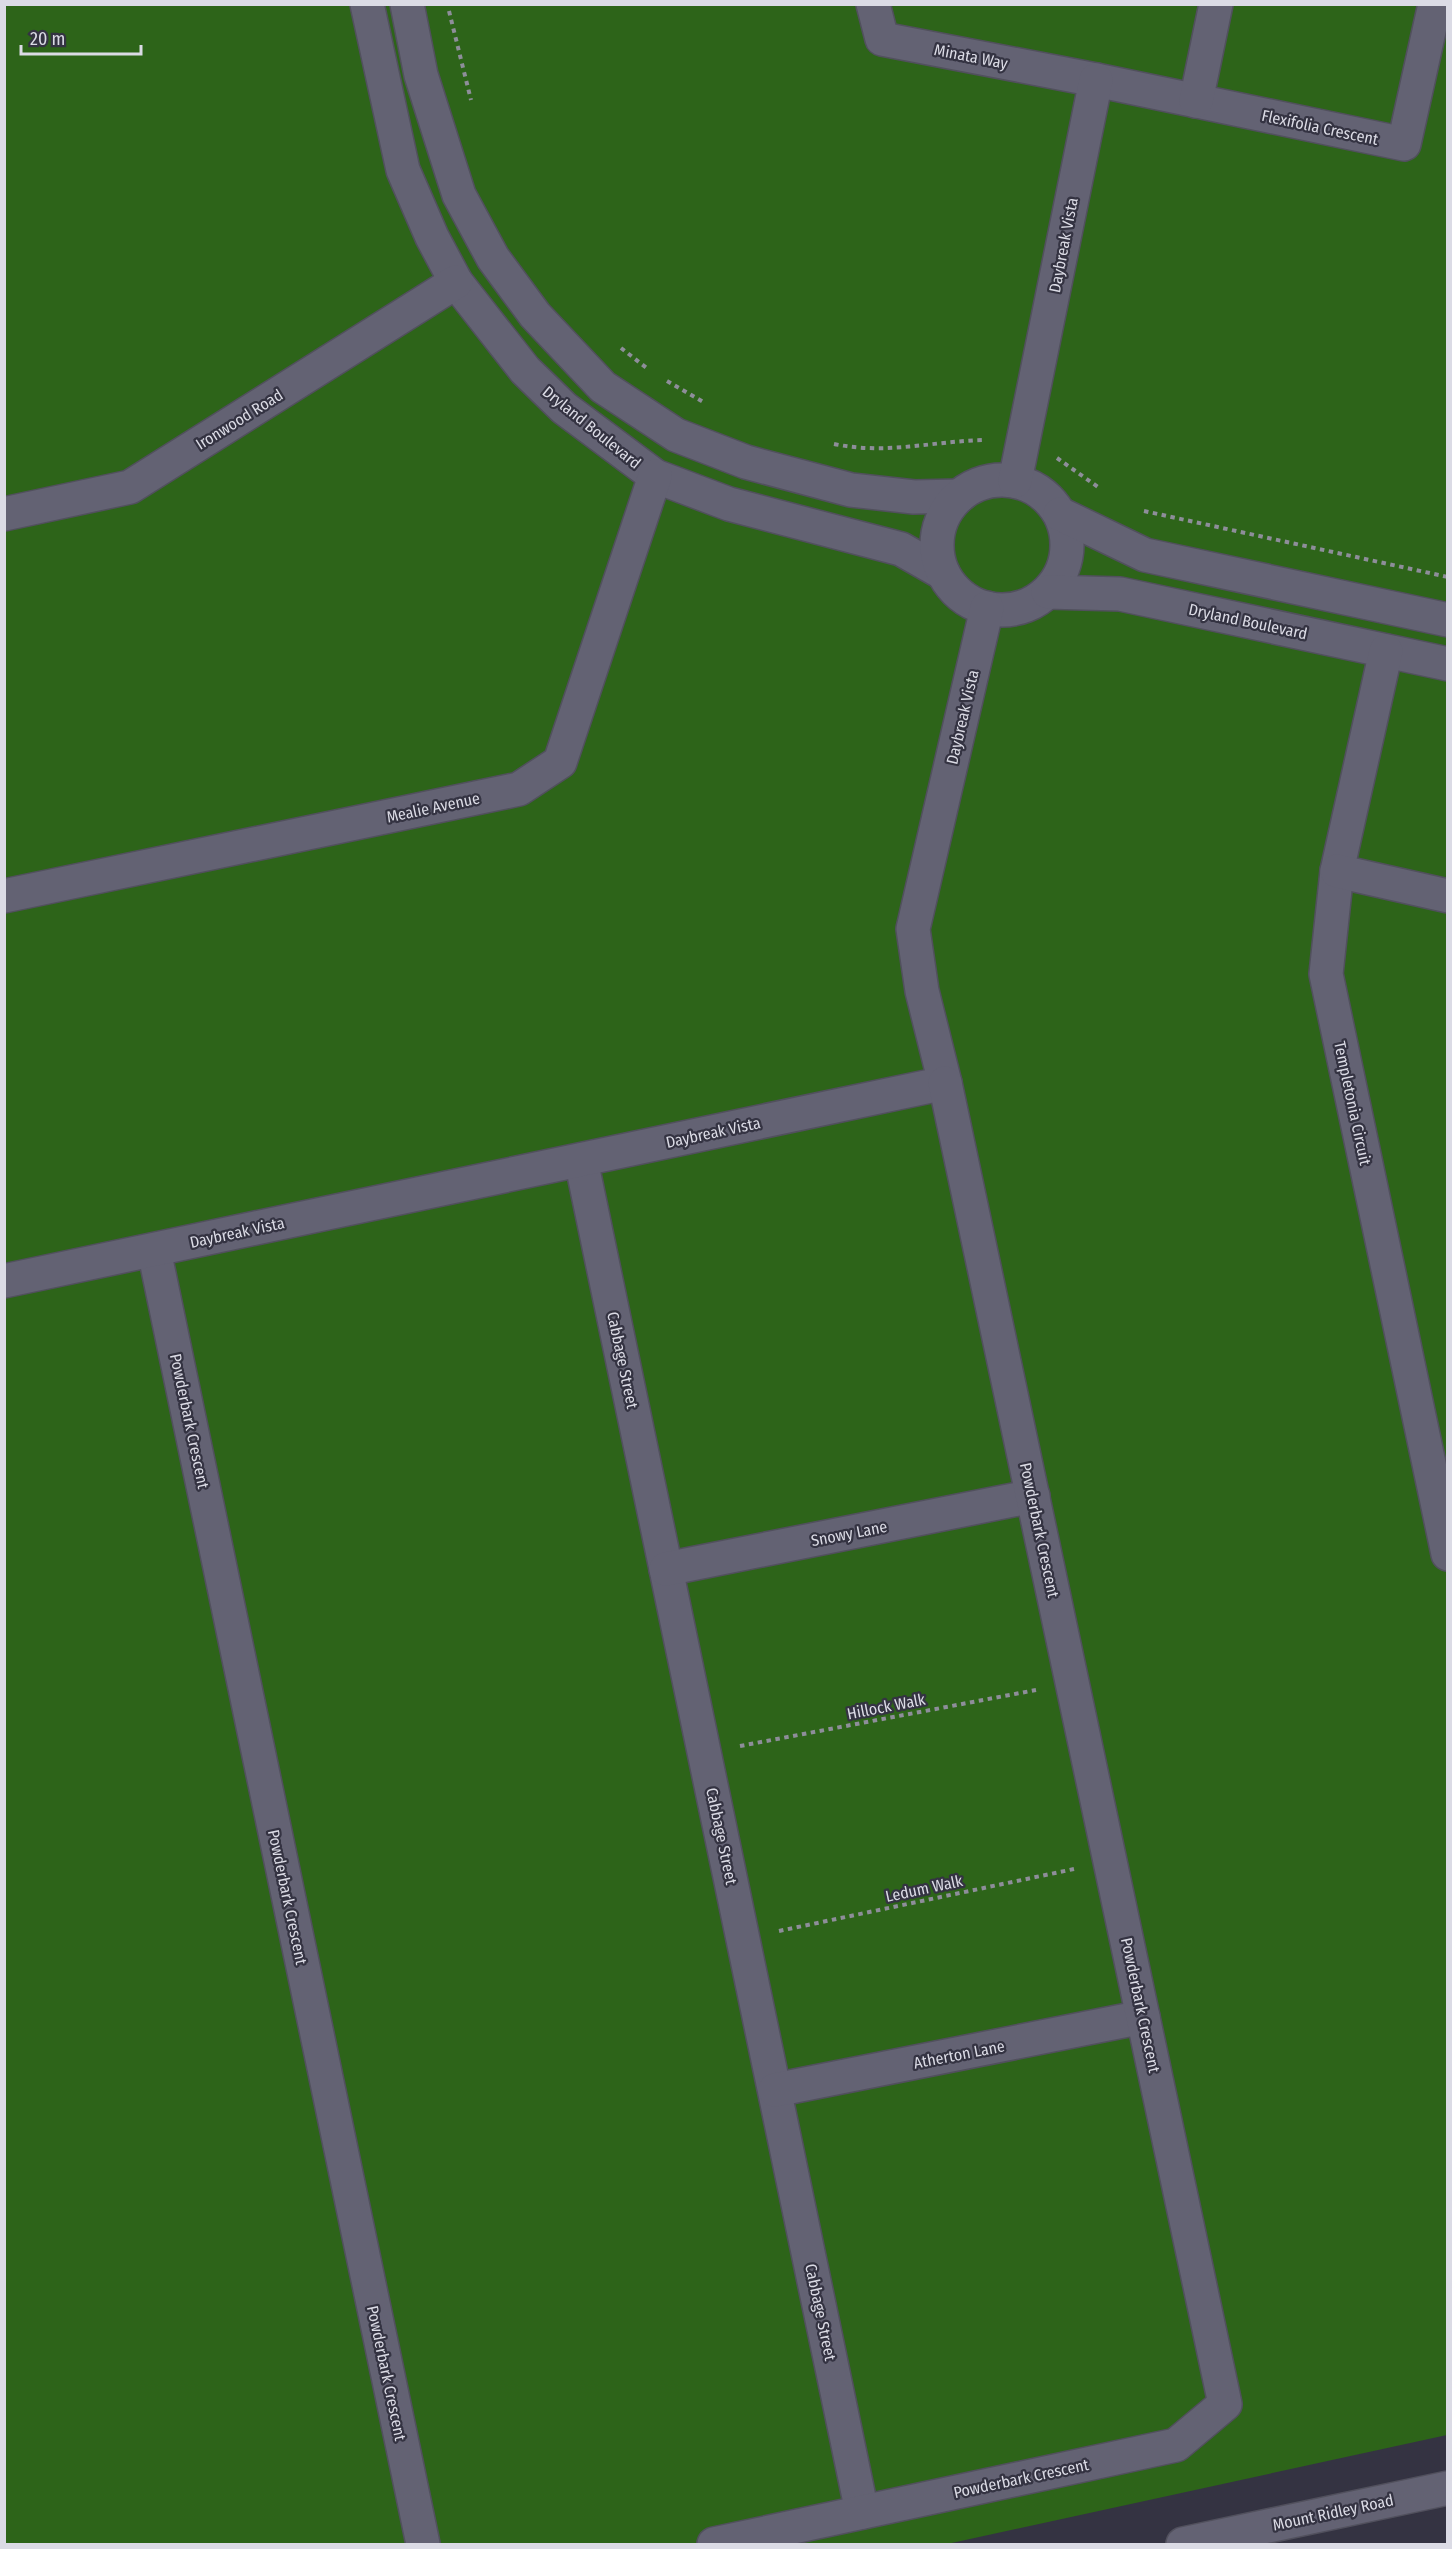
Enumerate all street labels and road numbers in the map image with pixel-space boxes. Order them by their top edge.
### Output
street label: Minata Way [932,40,1010,73]
street label: Flexifolia Crescent [1260,106,1381,149]
street label: Daybreak Vista [1045,196,1082,294]
street label: Dryland Boulevard [539,382,645,473]
street label: Ironwood Road [192,385,286,454]
street label: Dryland Boulevard [1187,600,1309,643]
street label: Daybreak Vista [942,668,983,766]
street label: Mealie Avenue [385,788,482,827]
street label: Templetonia Circuit [1330,1039,1375,1168]
street label: Daybreak Vista [664,1113,762,1152]
street label: Daybreak Vista [188,1213,286,1252]
street label: Cabbage Street [603,1310,642,1411]
street label: Powderbark Crescent [166,1352,213,1491]
street label: Powderbark Crescent [1016,1461,1063,1600]
street label: Snowy Lane [809,1517,889,1550]
street label: Hillock Walk [845,1689,927,1723]
street label: Cabbage Street [702,1786,741,1887]
street label: Powderbark Crescent [264,1828,311,1967]
street label: Ledum Walk [884,1871,965,1906]
street label: Powderbark Crescent [1117,1936,1164,2075]
street label: Atherton Lane [912,2036,1006,2073]
street label: Cabbage Street [801,2262,840,2363]
street label: Powderbark Crescent [363,2304,410,2443]
street label: Powderbark Crescent [952,2455,1091,2502]
street label: Mount Ridley Road [1271,2490,1395,2535]

